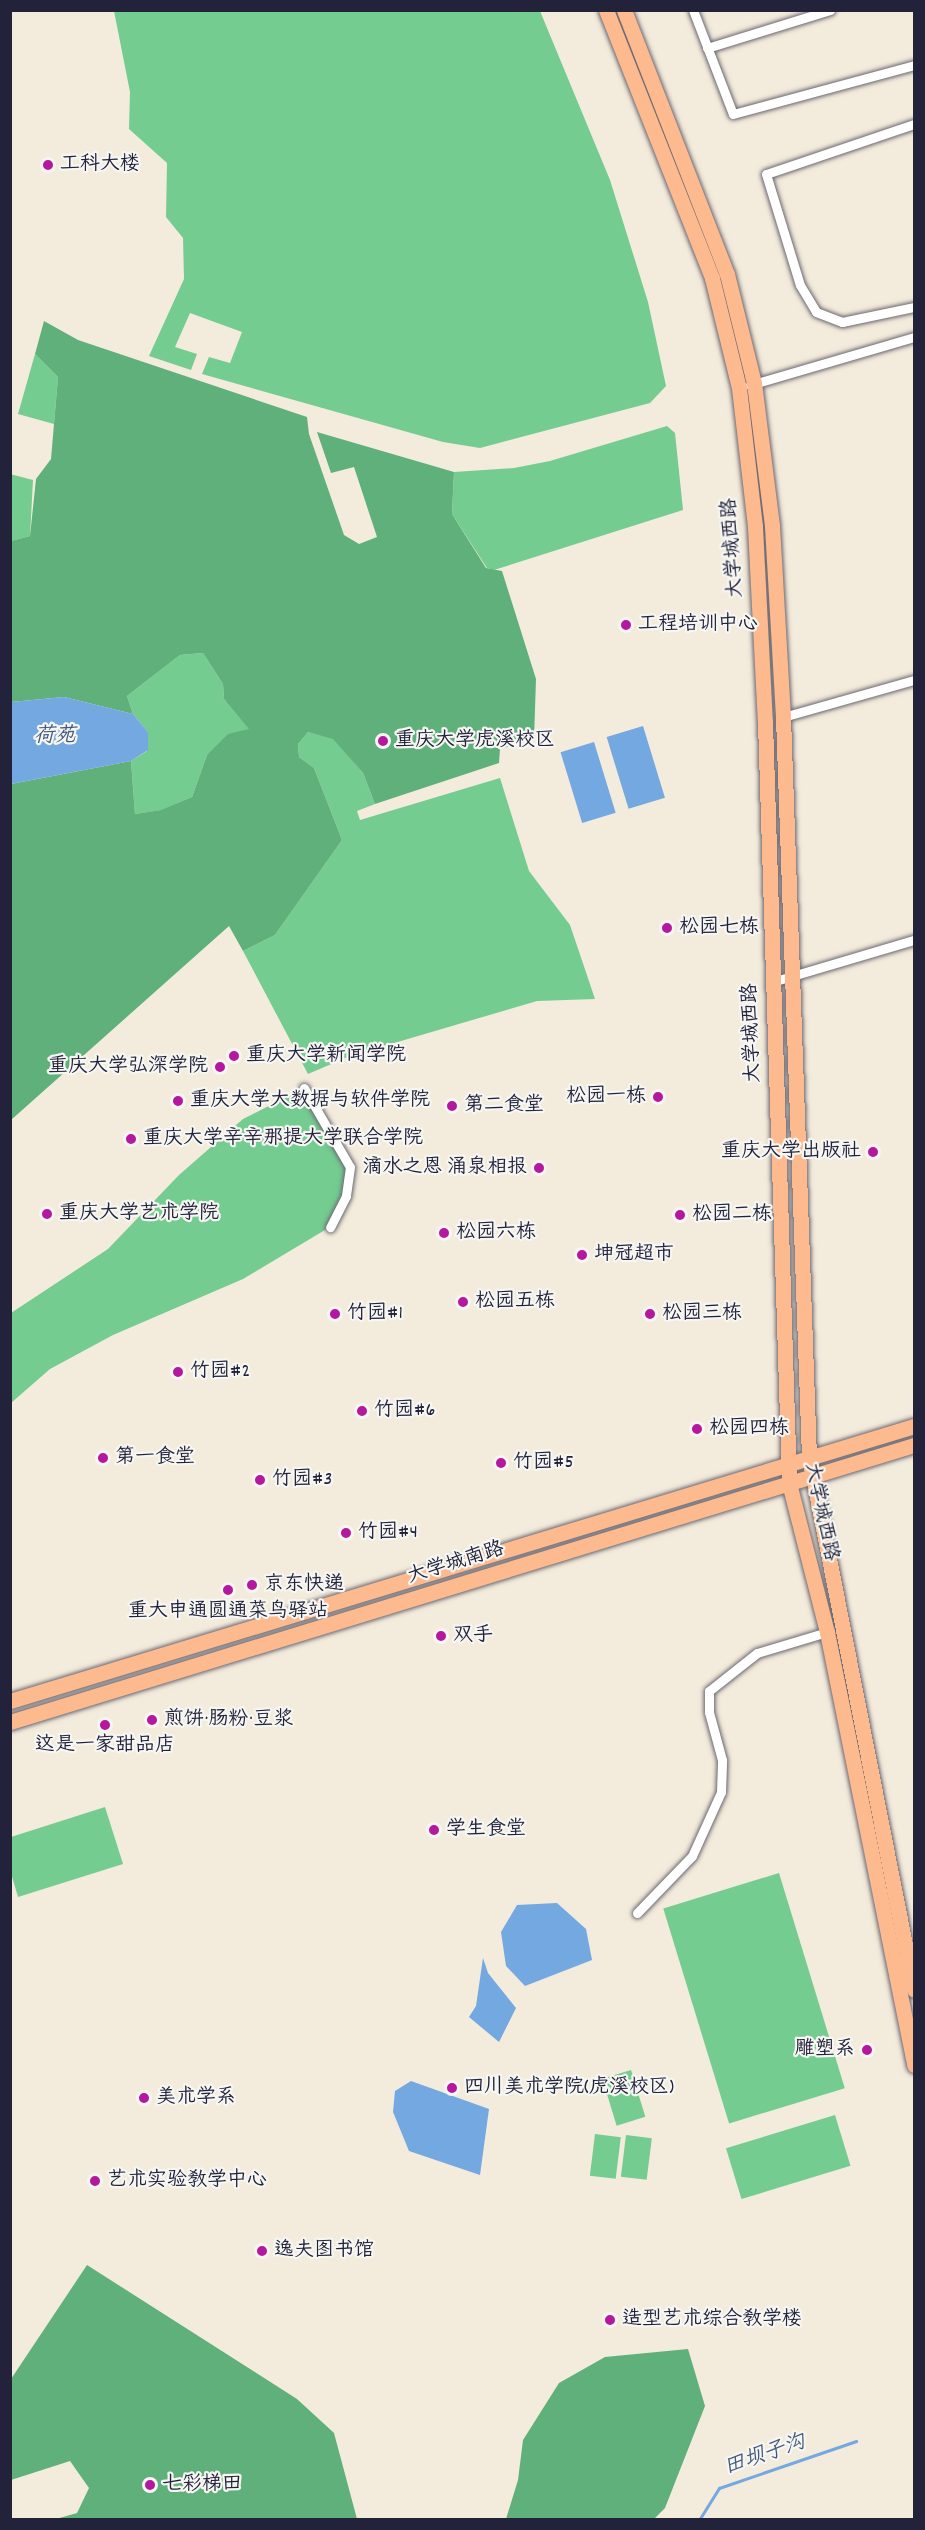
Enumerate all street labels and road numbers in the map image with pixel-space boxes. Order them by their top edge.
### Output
street label: 大学城西路 [719,497,749,599]
street label: 大学城西路 [739,983,767,1083]
street label: 大学城西路 [798,1461,842,1563]
street label: 大学城南路 [405,1538,507,1590]

